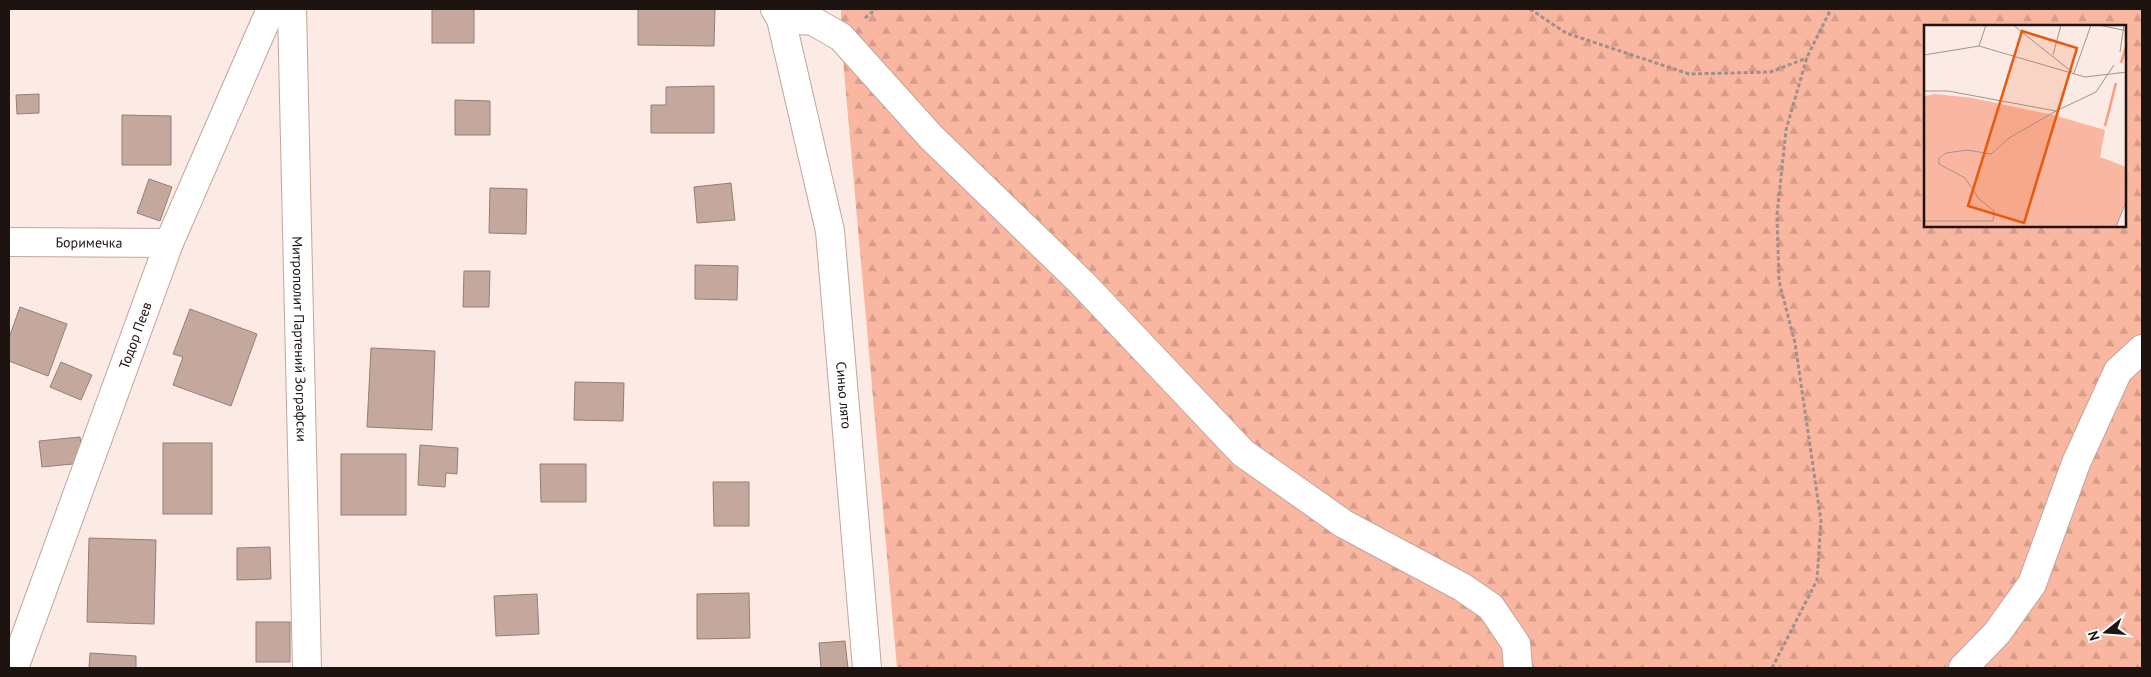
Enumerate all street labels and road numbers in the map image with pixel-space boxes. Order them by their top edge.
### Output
street label: Боримечка [55,233,123,252]
street label: Митрополит Партений Зографски [288,236,311,442]
street label: Тодор Пеев [115,299,156,371]
street label: Синьо лято [832,361,856,430]

